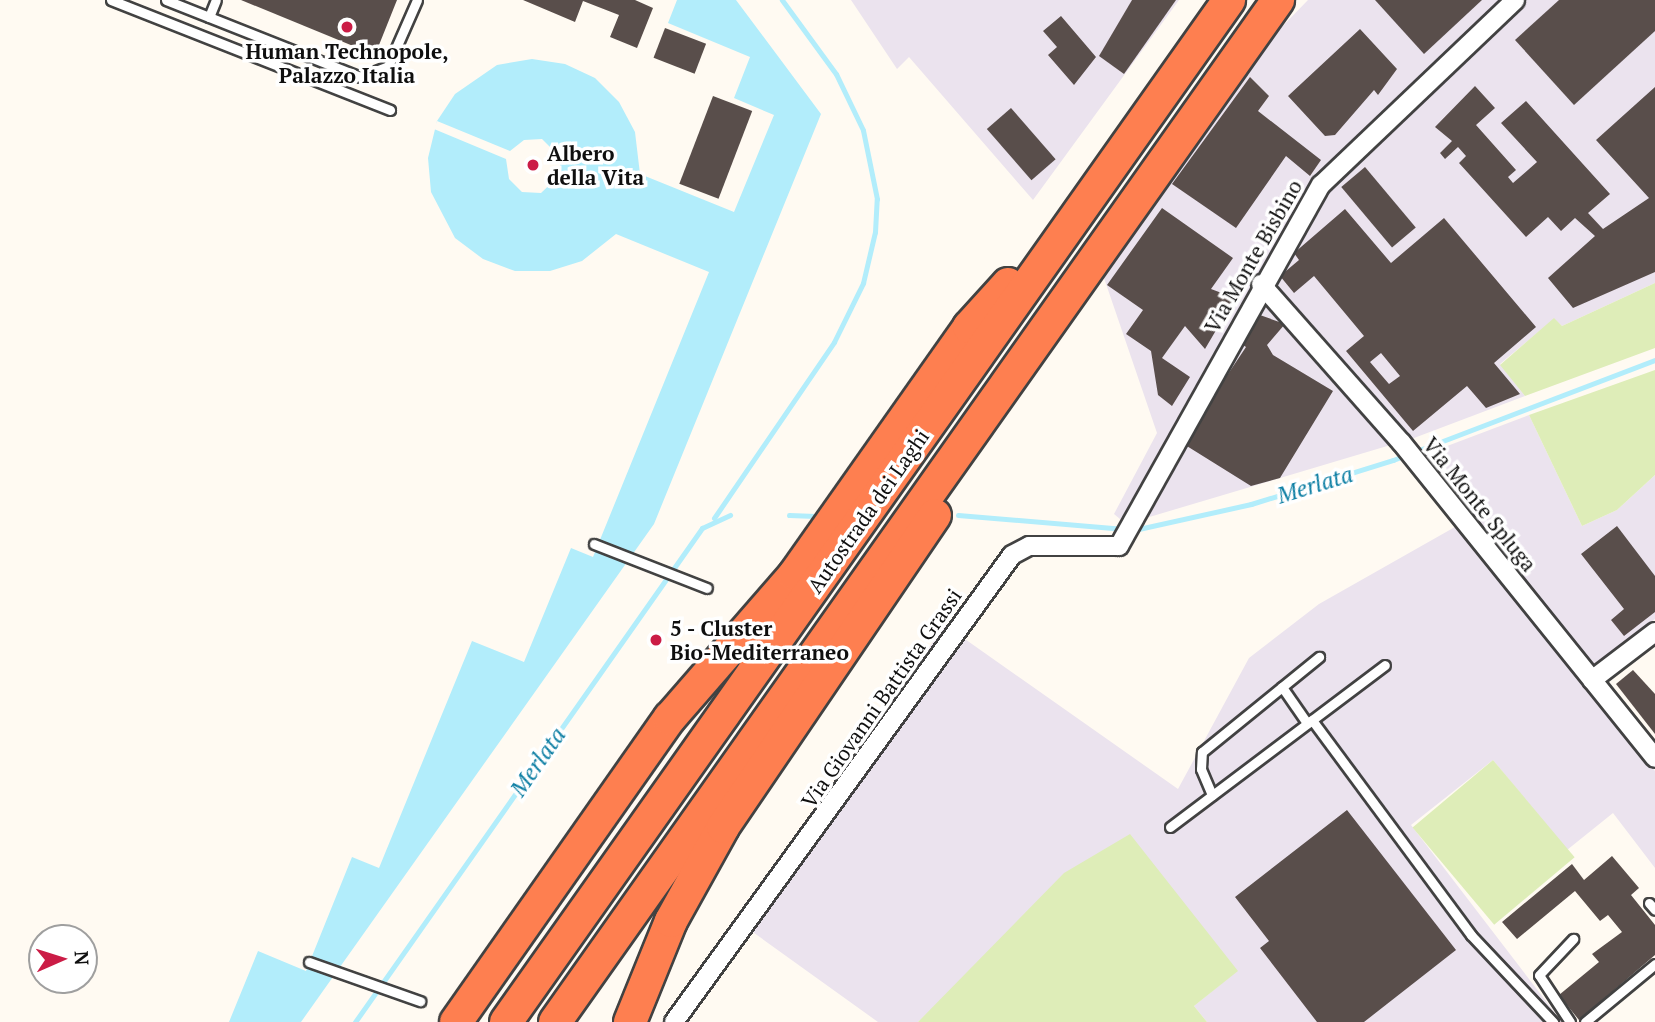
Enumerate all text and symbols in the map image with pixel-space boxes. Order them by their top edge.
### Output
marker: Human Technopole, Palazzo Italia [339,19,355,35]
place label: Human Technopole, Palazzo Italia [245,38,449,88]
place label: Albero della Vita [547,140,645,190]
marker: Albero della Vita [525,157,541,173]
street label: Via Monte Bisbino [1199,175,1307,337]
street label: Autostrada dei Laghi [802,424,934,598]
street label: Via Monte Spluga [1418,432,1542,576]
water label: Merlata [1274,460,1356,510]
street label: Via Giovanni Battista Grassi [796,584,966,812]
place label: 5 - Cluster Bio-Mediterraneo [670,615,849,665]
marker: 5 - Cluster Bio-Mediterraneo [648,632,664,648]
water label: Merlata [504,722,572,802]
north arrow [28,924,98,994]
text: N [70,950,95,966]

